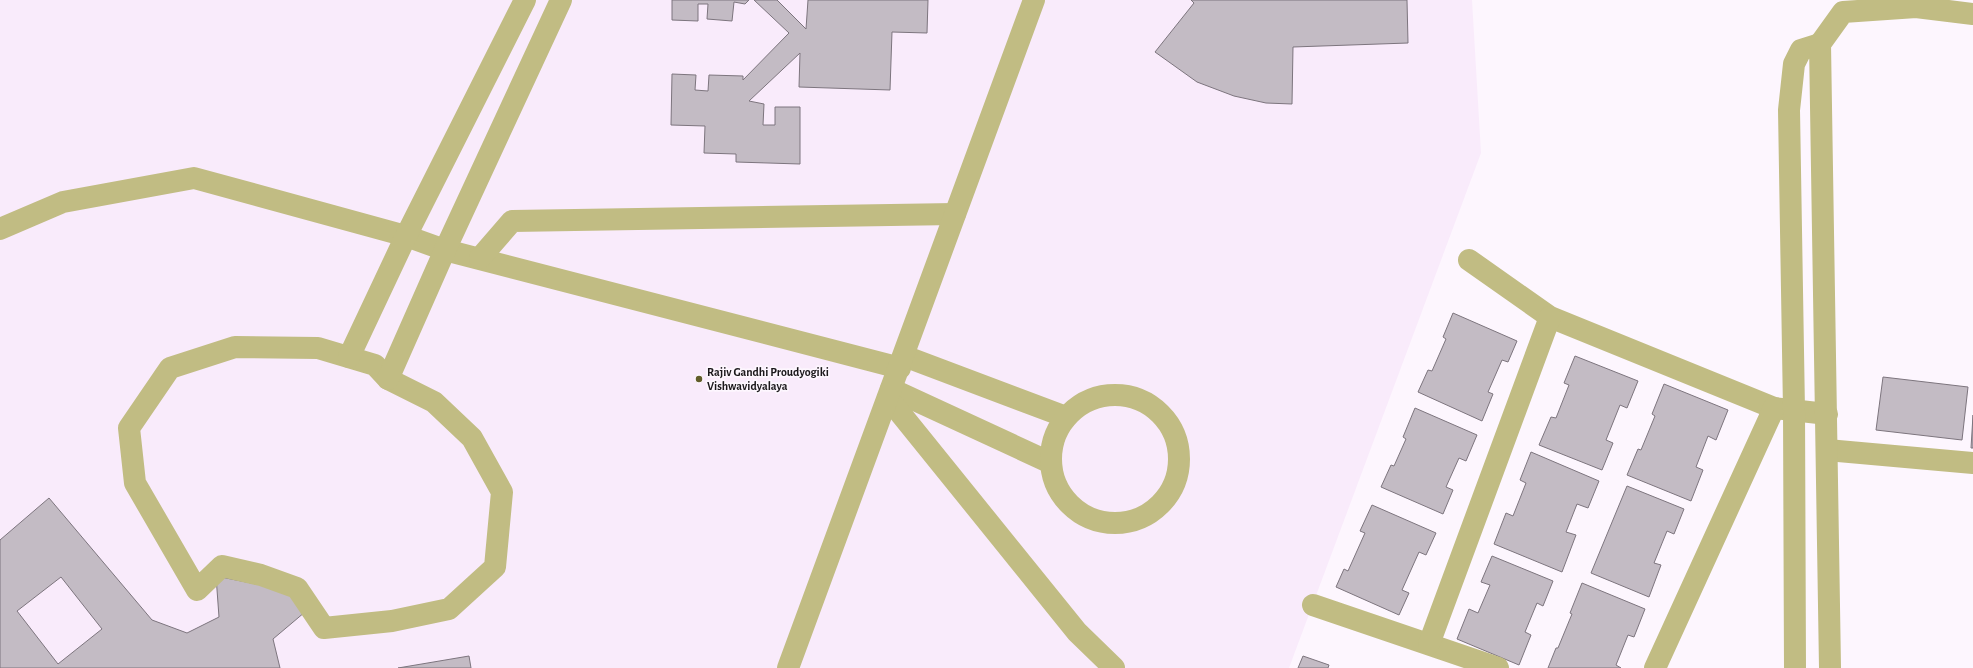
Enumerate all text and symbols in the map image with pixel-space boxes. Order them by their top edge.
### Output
place label: Rajiv Gandhi Proudyogiki Vishwavidyalaya [707,366,829,393]
marker: Rajiv Gandhi Proudyogiki Vishwavidyalaya [694,374,704,384]

